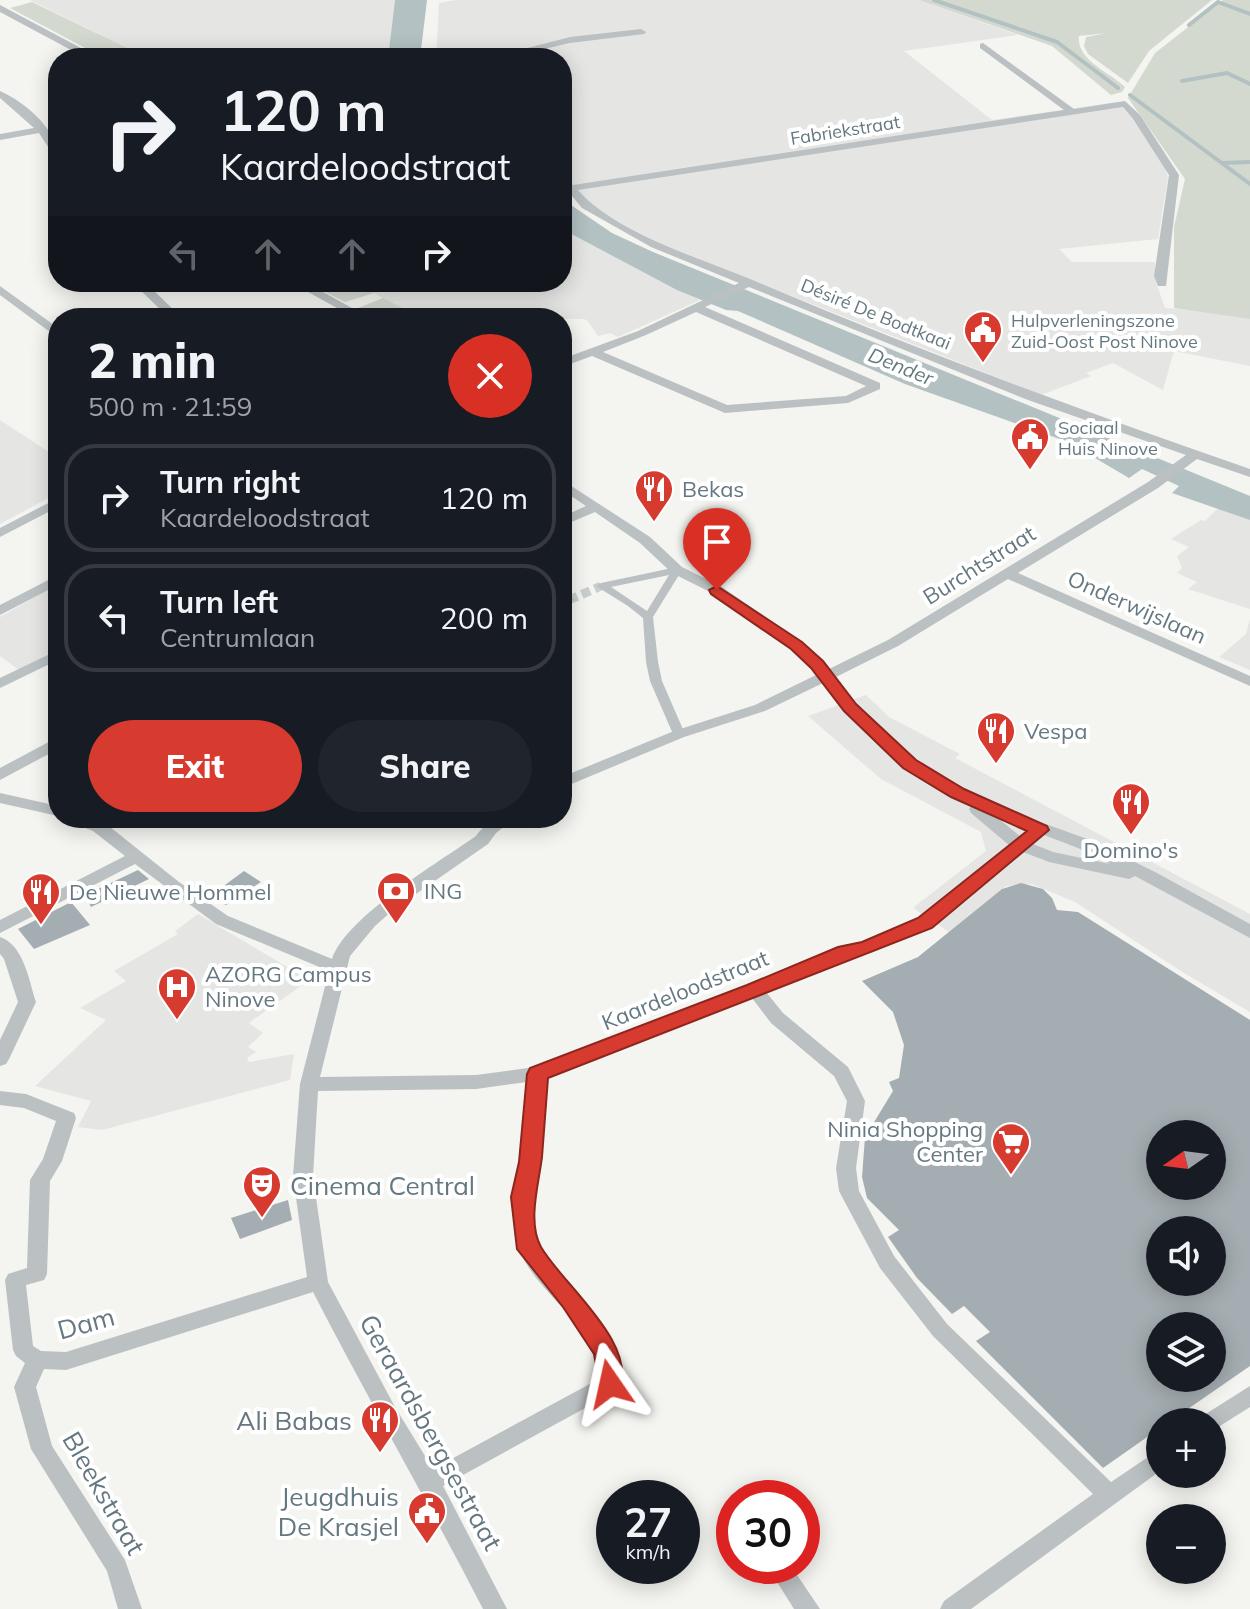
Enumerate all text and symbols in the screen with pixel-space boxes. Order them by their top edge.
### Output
text: 120 m [220,75,387,145]
icon: right [88,80,192,184]
street label: Fabriekstraat [789,110,901,150]
text: Kaardeloodstraat [220,144,510,189]
icon: left [162,232,206,276]
icon: ahead [246,232,290,276]
icon: ahead [330,232,374,276]
icon: right [414,232,458,276]
street label: Désiré De Bodtkaai [798,273,954,355]
public building icon: Hulpverleningszone Zuid-Oost Post Ninove [962,309,1004,364]
place label: Hulpverleningszone Zuid-Oost Post Ninove [1011,309,1198,353]
text: 2 min [88,330,217,390]
button: close [448,334,532,418]
water label: Dender [865,342,938,391]
text: 500 m · 21:59 [88,390,252,423]
public building icon: Sociaal Huis Ninove [1009,416,1051,471]
place label: Sociaal Huis Ninove [1058,416,1158,460]
text: Turn right [160,463,300,501]
restaurant icon: Bekas [633,468,675,523]
place label: Bekas [682,475,744,503]
icon: right [92,476,136,520]
text: 120 m [440,479,528,517]
text: Kaardeloodstraat [160,501,370,534]
pin [683,508,751,590]
street label: Burchtstraat [918,519,1041,611]
icon: arrive [695,520,739,564]
street label: Onderwijslaan [1063,564,1211,650]
text: Turn left [160,583,278,621]
icon: left [92,596,136,640]
text: 200 m [440,599,528,637]
text: Centrumlaan [160,621,315,654]
restaurant icon: Vespa [975,710,1017,765]
place label: Vespa [1024,717,1087,745]
button: Exit [88,720,302,812]
button: Share [318,720,532,812]
restaurant icon: Domino's [1110,781,1152,836]
place label: Domino's [1084,836,1178,864]
bank icon: ING [375,870,417,925]
restaurant icon: De Nieuwe Hommel [20,871,62,926]
place label: ING [424,877,462,905]
place label: De Nieuwe Hommel [69,878,271,906]
street label: Kaardeloodstraat [598,944,773,1036]
place label: AZORG Campus Ninove [205,960,372,1013]
hospital icon: AZORG Campus Ninove [156,966,198,1021]
place label: Ninia Shopping Center [827,1115,983,1168]
north arrow [1146,1120,1226,1200]
map controls [1146,1120,1226,1584]
supermarket icon: Ninia Shopping Center [990,1121,1032,1176]
theatre icon: Cinema Central [241,1164,283,1219]
place label: Cinema Central [290,1169,475,1202]
button: sound [1146,1216,1226,1296]
street label: Dam [54,1300,118,1346]
street label: Geraardsbergsestraat [352,1308,510,1556]
button: layers [1146,1312,1226,1392]
position arrow [568,1342,652,1426]
restaurant icon: Ali Babas [359,1399,401,1454]
place label: Ali Babas [236,1404,352,1437]
button: + [1146,1408,1226,1488]
street label: Bleekstraat [56,1426,152,1560]
place label: Jeugdhuis De Krasjel [278,1480,399,1543]
speed limit sign: 30 [716,1480,820,1584]
public building icon: Jeugdhuis De Krasjel [406,1490,448,1545]
text: 27 [624,1497,672,1547]
button: − [1146,1504,1226,1584]
text: km/h [625,1539,671,1564]

